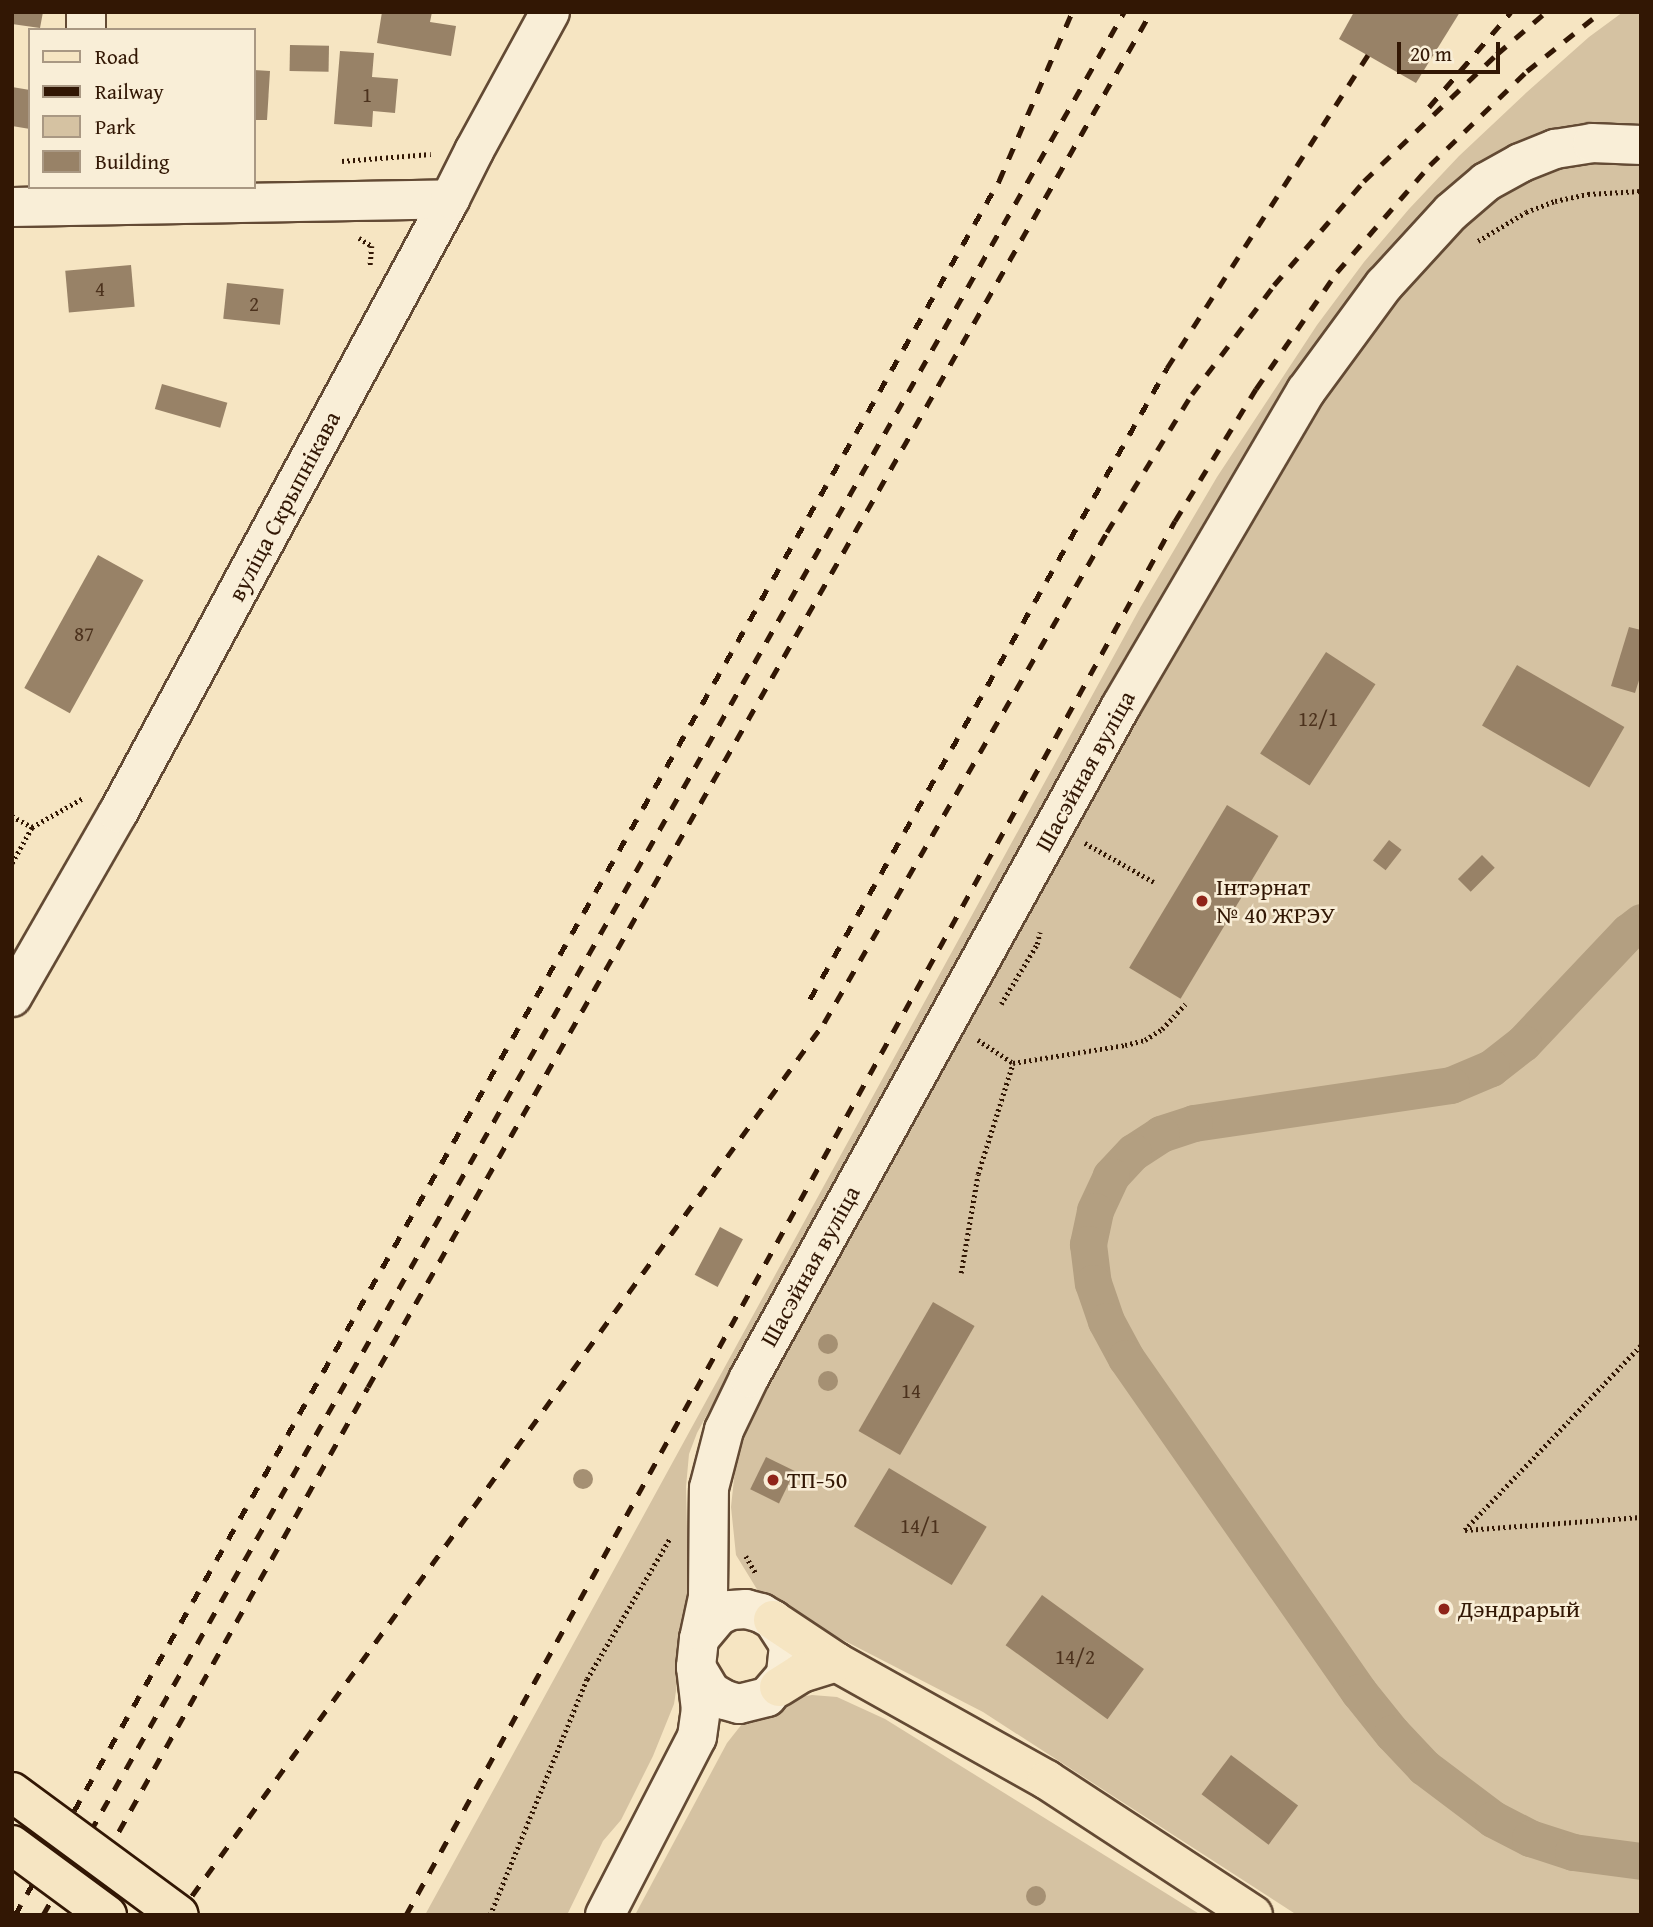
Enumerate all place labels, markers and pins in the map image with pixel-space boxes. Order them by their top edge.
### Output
place label: Інтэрнат № 40 ЖРЭУ [1216,873,1335,929]
marker: Інтэрнат № 40 ЖРЭУ [1194,893,1210,909]
place label: ТП-50 [787,1466,847,1494]
marker: ТП-50 [765,1472,781,1488]
place label: Дэндрарый [1458,1595,1580,1623]
marker: Дэндрарый [1436,1601,1452,1617]

